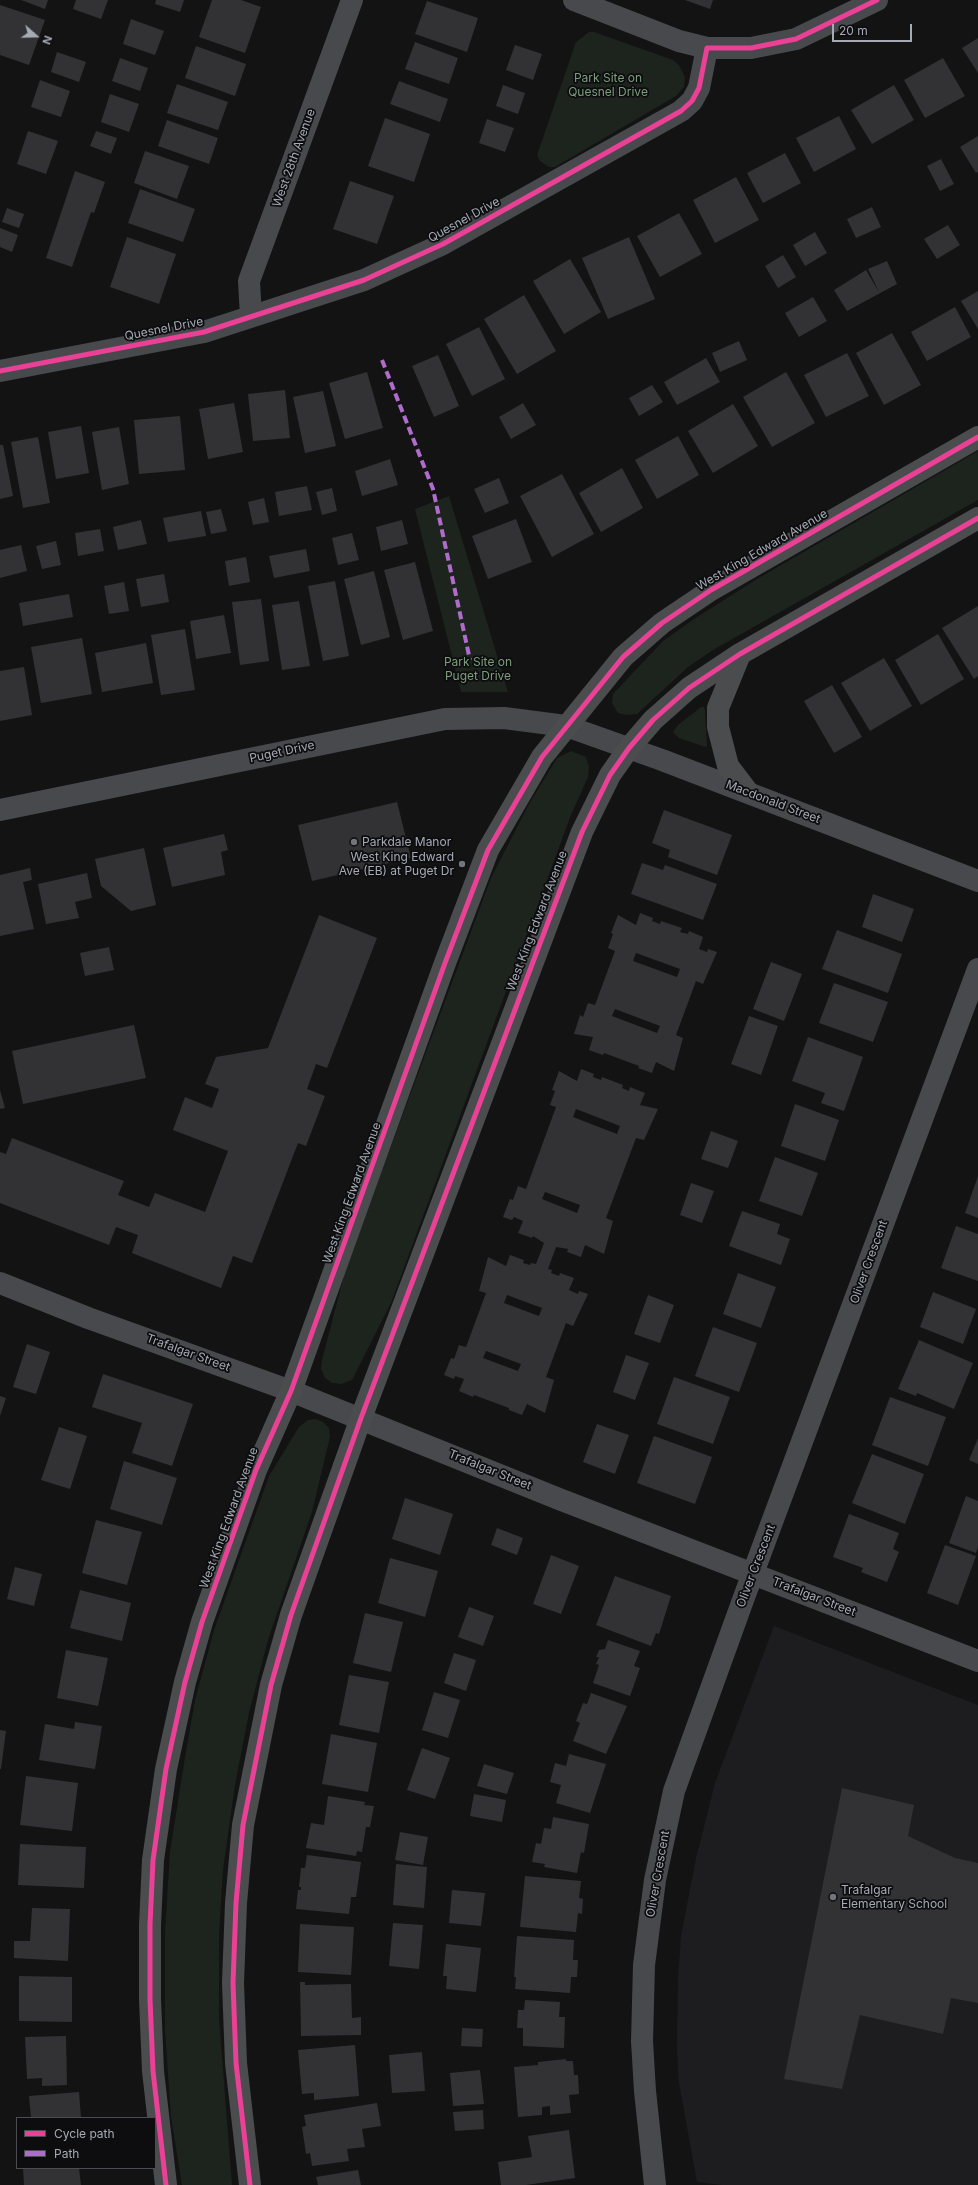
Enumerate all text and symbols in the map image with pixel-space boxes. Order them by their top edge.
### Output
north arrow [16,16,56,56]
scale bar [834,16,914,42]
text: 20 m [839,23,868,38]
text: N [39,34,55,46]
park label: Park Site on Quesnel Drive [568,71,648,99]
street label: West 28th Avenue [270,107,318,209]
street label: Quesnel Drive [426,194,502,246]
street label: Quesnel Drive [123,314,205,344]
street label: West King Edward Avenue [694,506,830,594]
park label: Park Site on Puget Drive [444,655,512,683]
street label: Puget Drive [248,738,316,766]
street label: Macdonald Street [724,777,822,827]
place label: Parkdale Manor [362,835,451,849]
marker: Parkdale Manor [349,837,359,847]
street label: West King Edward Avenue [504,849,570,993]
place label: West King Edward Ave (EB) at Puget Dr [339,850,454,878]
marker: West King Edward Ave (EB) at Puget Dr [457,859,467,869]
street label: West King Edward Avenue [320,1120,384,1266]
street label: Oliver Crescent [847,1218,891,1306]
street label: Trafalgar Street [144,1331,232,1375]
street label: West King Edward Avenue [197,1445,261,1591]
street label: Trafalgar Street [446,1447,534,1493]
street label: Oliver Crescent [734,1522,778,1610]
street label: Trafalgar Street [770,1574,858,1620]
street label: Oliver Crescent [643,1830,673,1918]
place label: Trafalgar Elementary School [841,1883,947,1911]
marker: Trafalgar Elementary School [828,1892,838,1902]
legend [16,2117,156,2169]
text: Cycle path [54,2126,115,2141]
text: Path [54,2146,79,2161]

